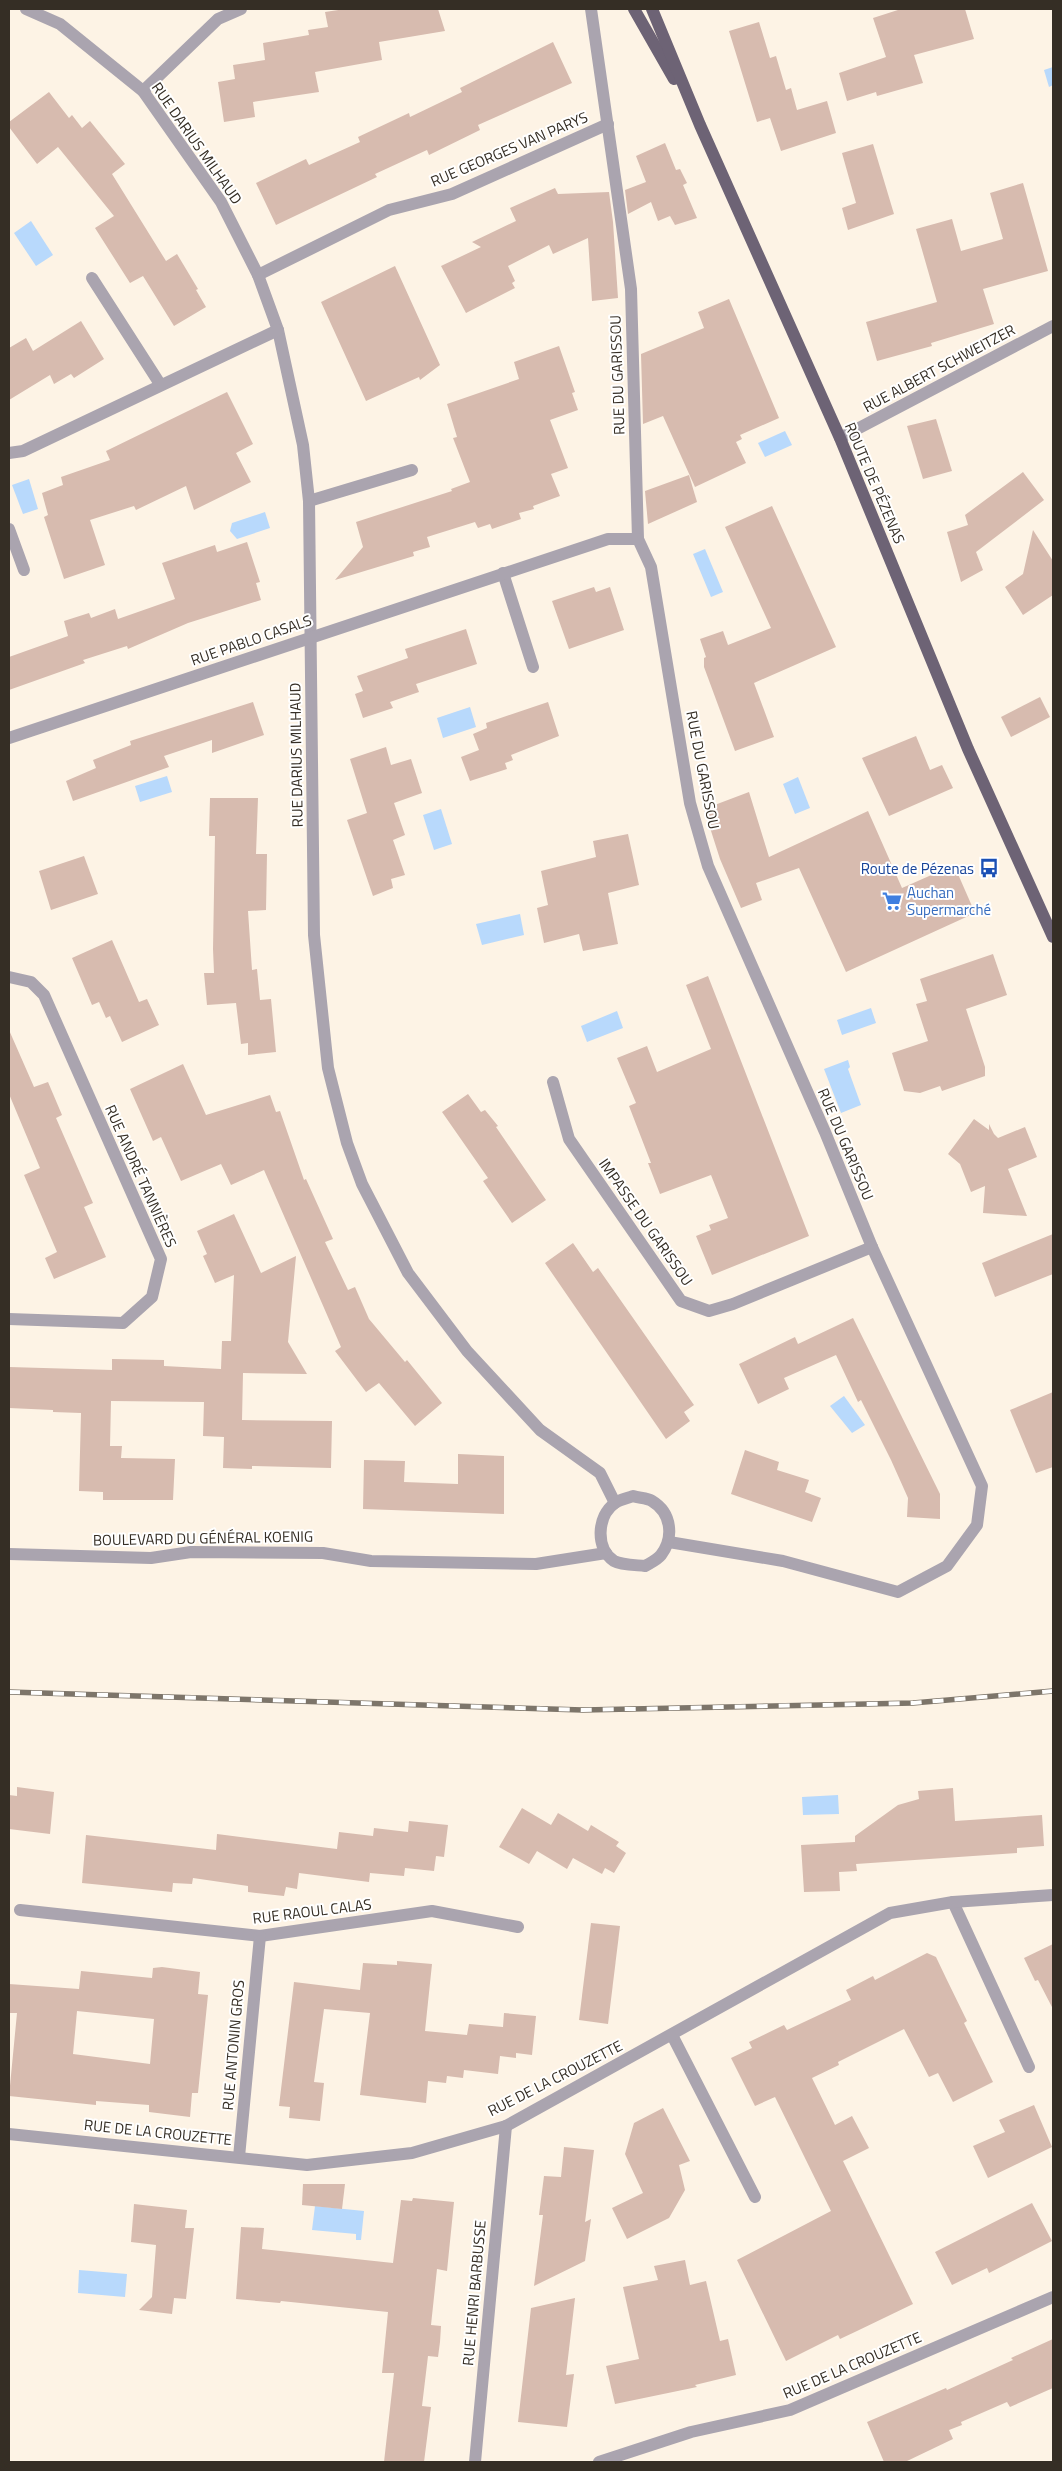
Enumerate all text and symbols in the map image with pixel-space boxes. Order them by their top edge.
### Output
street label: RUE DARIUS MILHAUD [146,77,248,209]
street label: RUE GEORGES VAN PARYS [427,105,591,193]
street label: RUE DU GARISSOU [603,315,631,435]
street label: RUE ALBERT SCHWEITZER [859,318,1019,418]
street label: ROUTE DE PÉZENAS [839,419,911,547]
street label: RUE PABLO CASALS [187,609,315,671]
street label: RUE DARIUS MILHAUD [283,682,309,828]
street label: RUE DU GARISSOU [680,709,726,831]
place label: Route de Pézenas [861,857,974,880]
bus stop icon: Route de Pézenas [978,857,1000,879]
place label: Auchan Supermarché [907,881,991,921]
supermarket icon: Auchan Supermarché [881,890,903,912]
street label: RUE DU GARISSOU [812,1084,880,1204]
street label: RUE ANDRÉ TANNIÈRES [99,1101,183,1251]
street label: IMPASSE DU GARISSOU [593,1154,699,1290]
street label: BOULEVARD DU GÉNÉRAL KOENIG [93,1525,313,1551]
street label: RUE RAOUL CALAS [251,1892,373,1930]
street label: RUE ANTONIN GROS [216,1979,250,2111]
street label: RUE DE LA CROUZETTE [484,2034,626,2122]
street label: RUE DE LA CROUZETTE [83,2113,233,2151]
street label: RUE HENRI BARBUSSE [456,2219,492,2367]
street label: RUE DE LA CROUZETTE [779,2325,925,2405]

